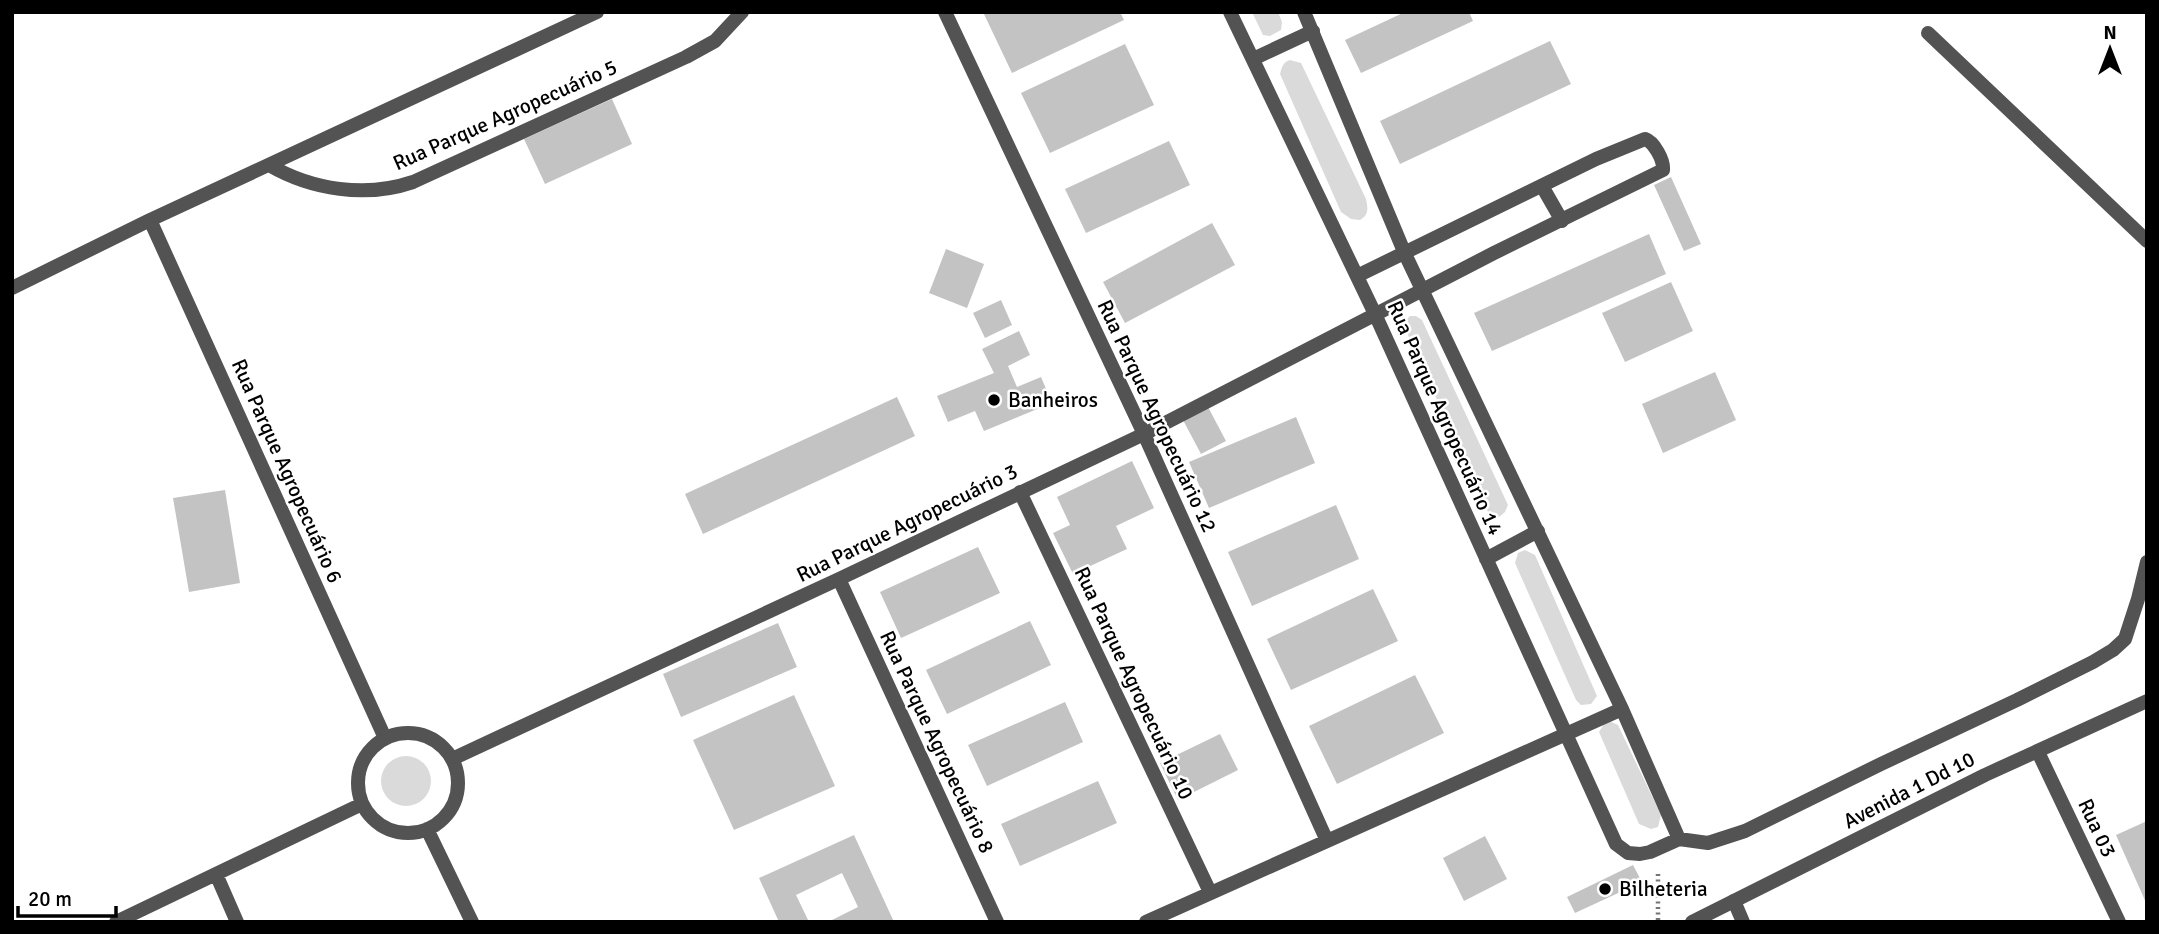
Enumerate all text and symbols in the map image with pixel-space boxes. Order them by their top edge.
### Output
north arrow [2075,14,2145,84]
text: N [2103,21,2117,45]
street label: Rua Parque Agropecuário 5 [389,54,621,176]
street label: Rua Parque Agropecuário 12 [1092,295,1222,537]
street label: Rua Parque Agropecuário 14 [1381,297,1509,539]
street label: Rua Parque Agropecuário 6 [226,355,348,587]
place label: Banheiros [1008,387,1098,413]
marker: Banheiros [986,392,1002,408]
street label: Rua Parque Agropecuário 3 [792,458,1022,588]
street label: Rua Parque Agropecuário 10 [1069,562,1199,804]
street label: Rua Parque Agropecuário 8 [874,627,1000,857]
street label: Avenida 1 Dd 10 [1839,746,1979,834]
street label: Rua 03 [2072,795,2122,861]
scale bar [18,874,116,918]
place label: Bilheteria [1619,876,1708,902]
marker: Bilheteria [1597,881,1613,897]
text: 20 m [28,886,72,912]

